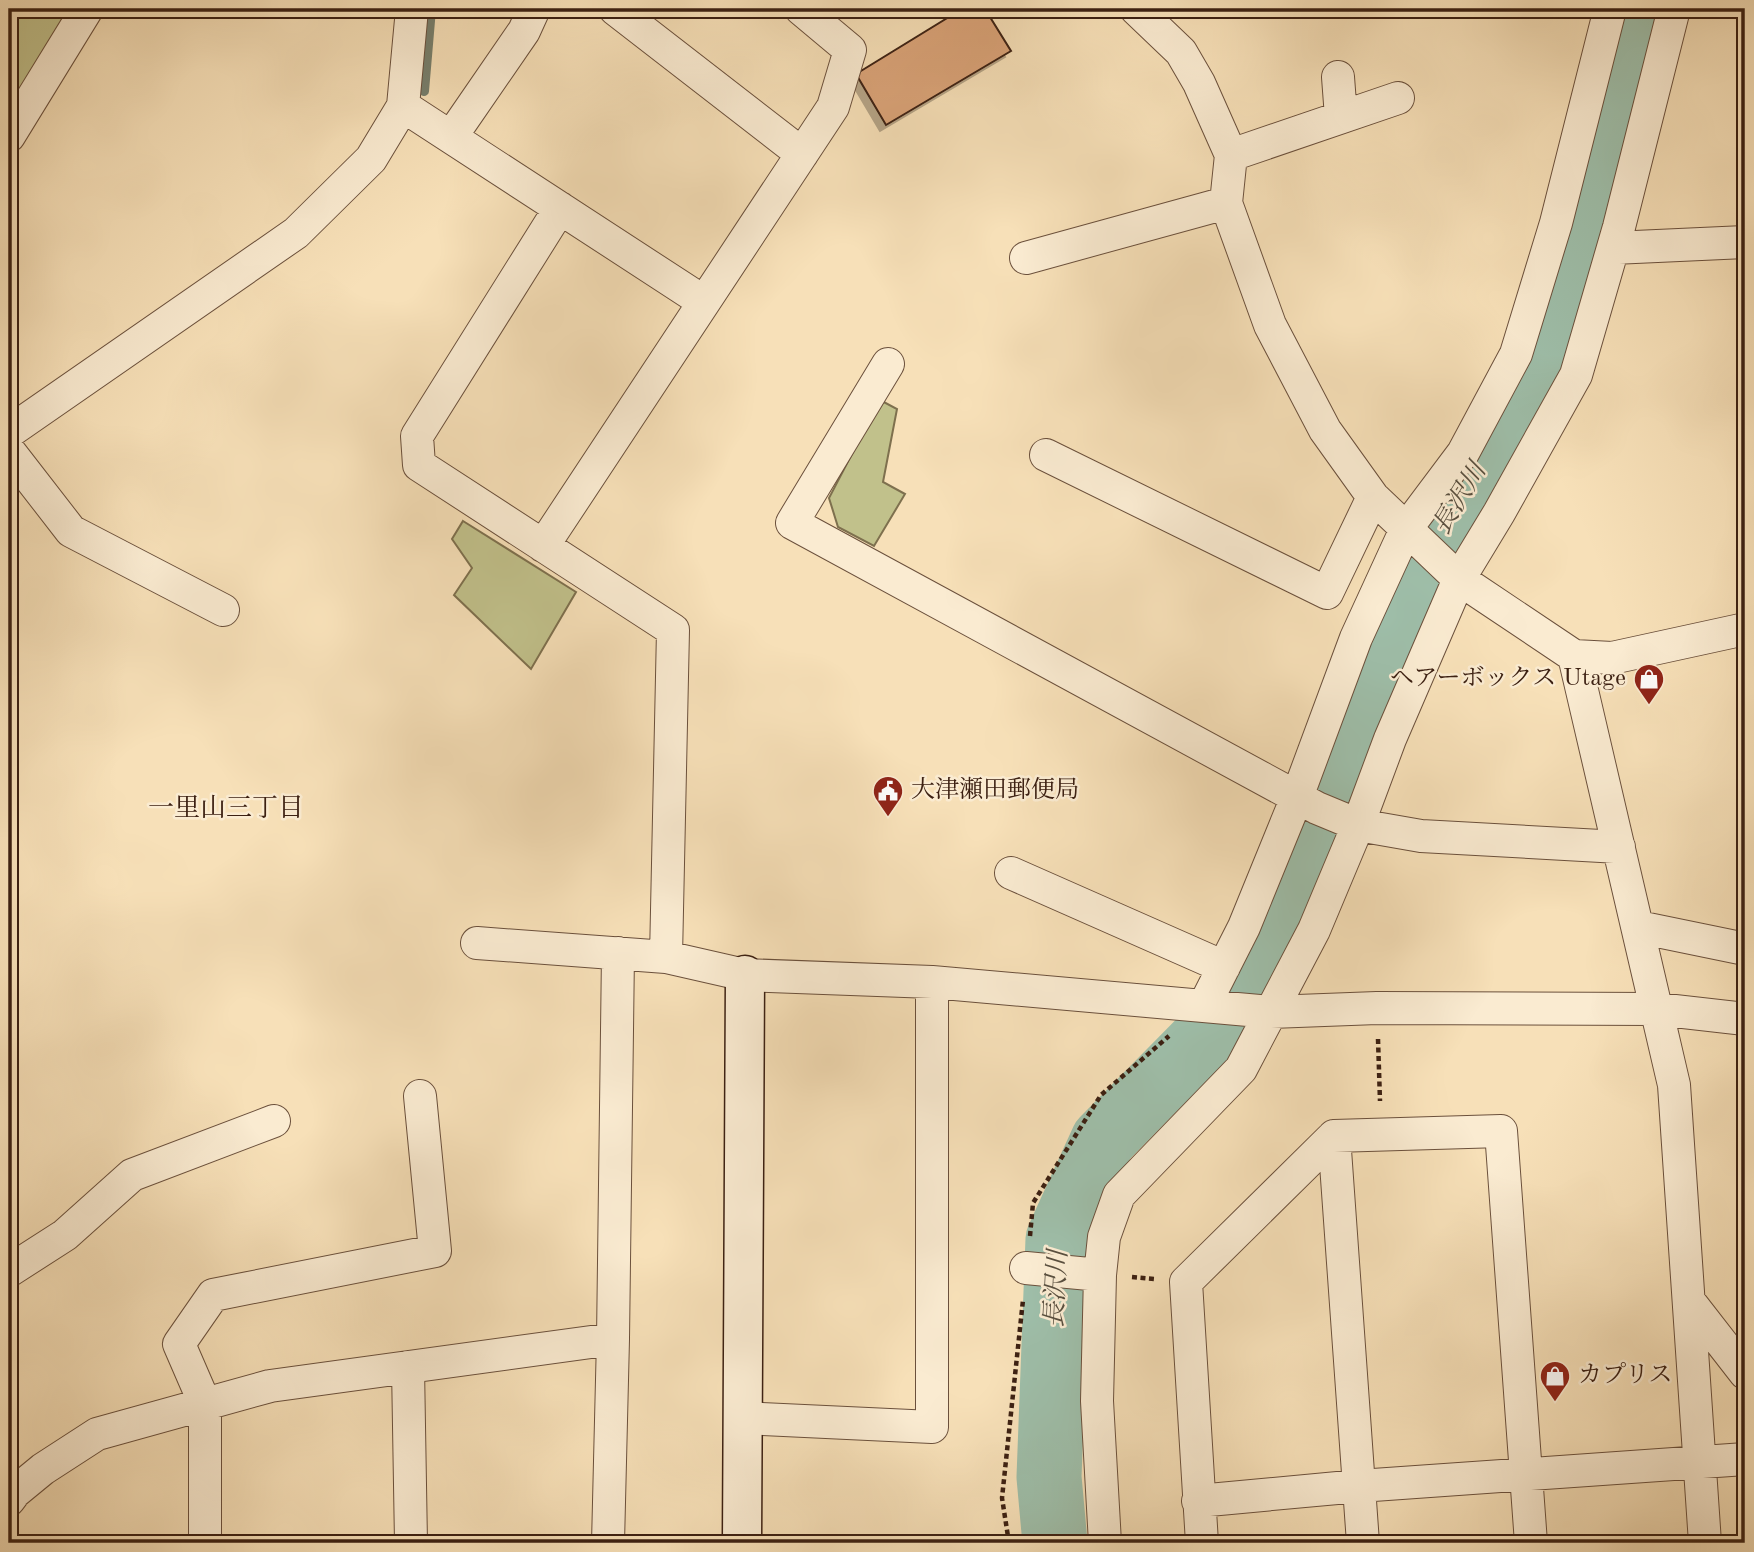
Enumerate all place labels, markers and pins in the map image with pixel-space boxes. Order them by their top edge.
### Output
shop icon: ヘアーボックス Utage [1632,662,1666,706]
place label: ヘアーボックス Utage [1390,665,1626,691]
public building icon: 大津瀬田郵便局 [871,774,905,818]
place label: 大津瀬田郵便局 [911,776,1079,803]
shop icon: カプリス [1538,1359,1572,1403]
place label: カプリス [1578,1362,1673,1388]

